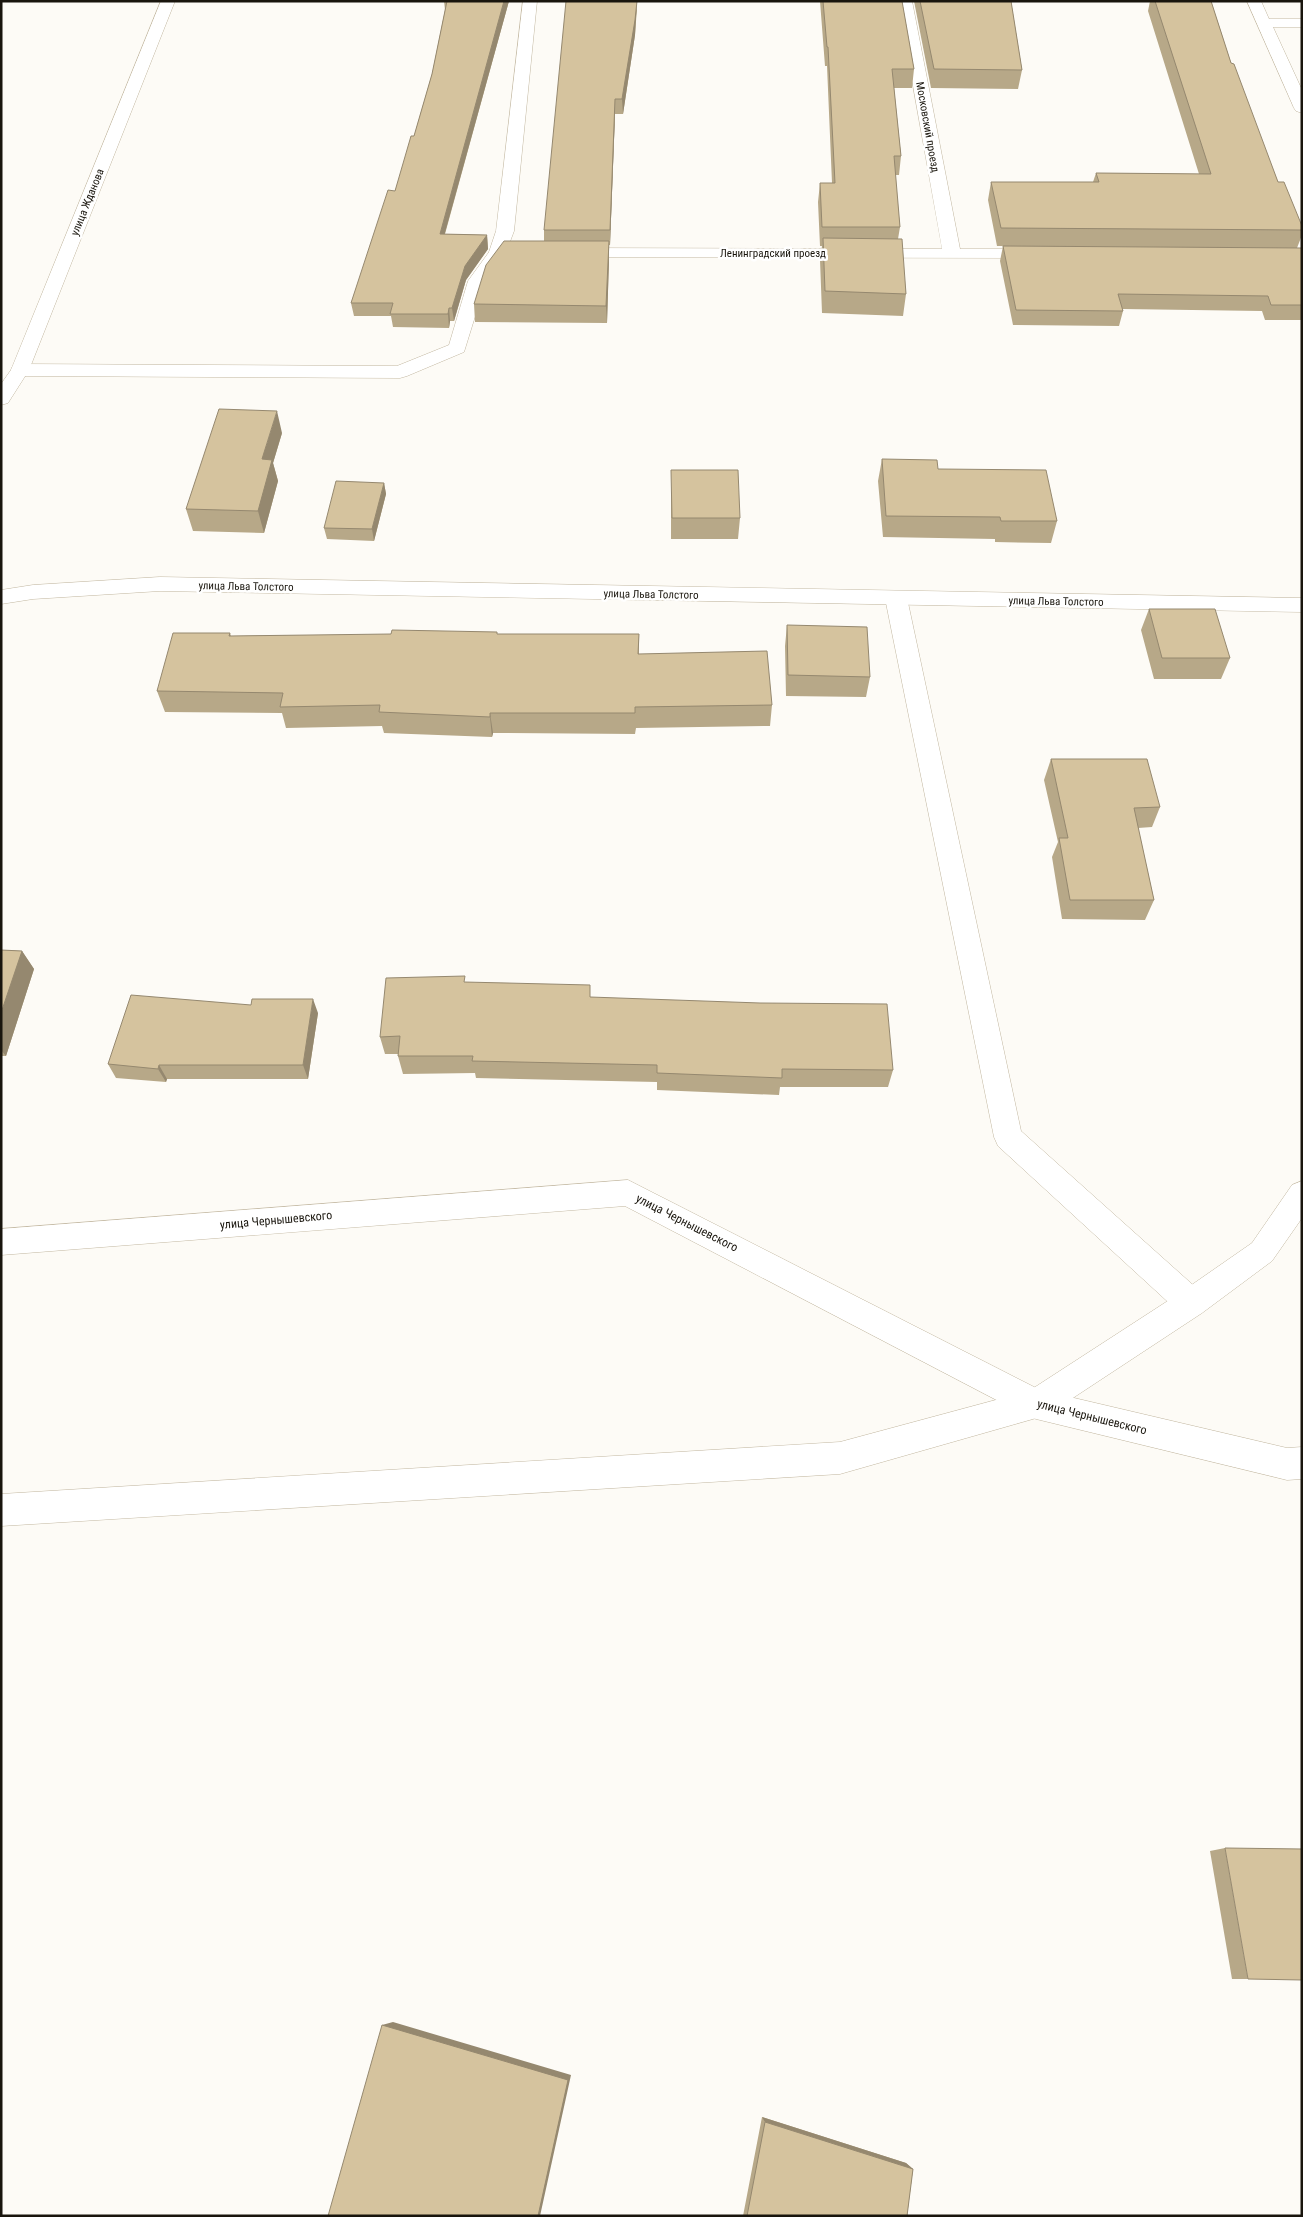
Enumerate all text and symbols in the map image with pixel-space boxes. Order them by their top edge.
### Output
street label: Московский проезд [913,81,942,173]
street label: улица Жданова [68,167,107,238]
street label: Ленинградский проезд [720,247,826,260]
street label: улица Льва Толстого [198,579,294,594]
street label: улица Льва Толстого [603,587,699,602]
street label: улица Льва Толстого [1008,594,1104,609]
street label: улица Чернышевского [634,1191,740,1255]
street label: улица Чернышевского [219,1208,333,1232]
street label: улица Чернышевского [1036,1397,1148,1437]

